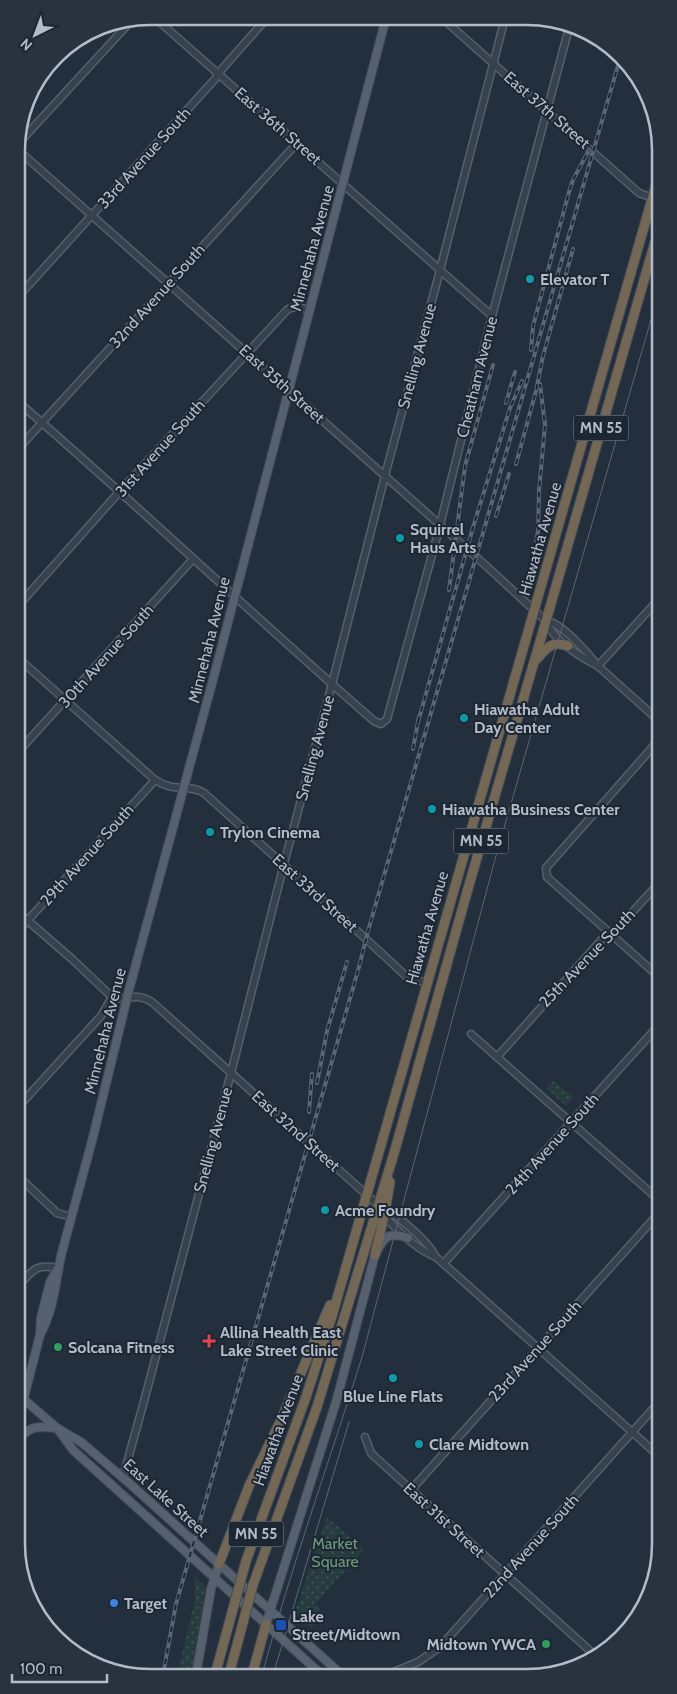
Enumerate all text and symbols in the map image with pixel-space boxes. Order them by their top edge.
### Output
north arrow [10,10,60,60]
text: N [17,35,36,55]
street label: East 37th Street [500,68,594,153]
street label: East 36th Street [231,83,326,169]
street label: 33rd Avenue South [94,103,194,213]
street label: Minnehaha Avenue [286,183,338,313]
street label: 32nd Avenue South [105,240,209,352]
place label: Elevator T [540,270,610,289]
marker: Elevator T [524,273,536,285]
street label: Snelling Avenue [394,301,440,411]
street label: Cheatham Avenue [453,314,501,440]
street label: East 35th Street [235,341,329,428]
street label: 31st Avenue South [111,395,209,501]
road number: MN 55 [574,416,628,440]
street label: Hiawatha Avenue [515,480,565,598]
place label: Squirrel Haus Arts [410,520,476,557]
marker: Squirrel Haus Arts [394,532,406,544]
street label: Minnehaha Avenue [184,575,234,705]
street label: 30th Avenue South [55,600,157,712]
street label: Snelling Avenue [292,693,338,803]
place label: Hiawatha Adult Day Center [474,700,580,737]
marker: Hiawatha Adult Day Center [458,712,470,724]
street label: 29th Avenue South [36,800,138,910]
place label: Hiawatha Business Center [442,800,620,819]
marker: Hiawatha Business Center [426,803,438,815]
place label: Trylon Cinema [220,823,320,842]
marker: Trylon Cinema [204,826,216,838]
road number: MN 55 [454,828,508,854]
street label: East 33rd Street [269,850,362,937]
street label: Hiawatha Avenue [402,869,452,987]
street label: 25th Avenue South [535,905,639,1011]
street label: Minnehaha Avenue [80,966,130,1096]
street label: Snelling Avenue [190,1085,236,1195]
street label: East 32nd Street [248,1087,344,1176]
street label: 24th Avenue South [501,1089,603,1199]
place label: Acme Foundry [335,1201,436,1220]
marker: Acme Foundry [319,1204,331,1216]
street label: 23rd Avenue South [485,1297,585,1405]
place label: Allina Health East Lake Street Clinic [220,1323,342,1360]
marker: Allina Health East Lake Street Clinic [202,1334,216,1348]
place label: Solcana Fitness [68,1338,175,1357]
marker: Solcana Fitness [52,1341,64,1353]
street label: Hiawatha Avenue [249,1372,307,1488]
marker: Blue Line Flats [387,1372,399,1384]
place label: Blue Line Flats [343,1387,443,1406]
place label: Clare Midtown [429,1435,529,1454]
marker: Clare Midtown [413,1438,425,1450]
street label: East Lake Street [120,1455,213,1541]
street label: East 31st Street [399,1479,489,1562]
street label: 22nd Avenue South [479,1490,583,1602]
road number: MN 55 [228,1522,284,1546]
park label: Market Square [311,1534,359,1571]
place label: Target [124,1594,167,1613]
marker: Target [108,1597,120,1609]
place label: Lake Street/Midtown [292,1607,400,1644]
marker: Lake Street/Midtown [274,1618,288,1632]
place label: Midtown YWCA [427,1635,536,1654]
marker: Midtown YWCA [540,1638,552,1650]
scale bar [12,1652,108,1684]
text: 100 m [20,1660,62,1678]

